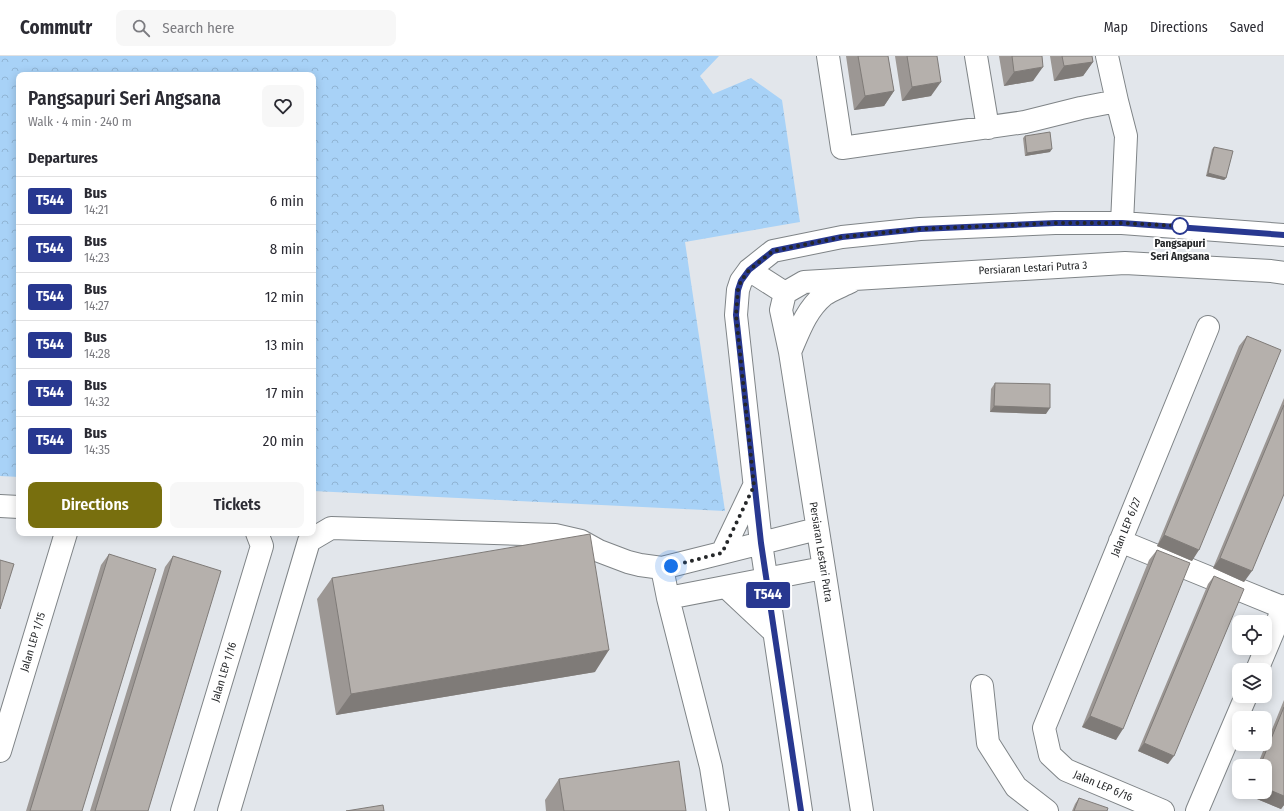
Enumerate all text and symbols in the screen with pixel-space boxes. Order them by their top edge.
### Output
search box [116,10,396,46]
text: Commutr [20,16,92,39]
icon: search [130,17,152,39]
text: Search here [162,19,235,37]
text: Map [1104,19,1128,36]
text: Directions [1150,19,1208,36]
text: Saved [1230,19,1264,36]
button: heart [262,85,304,127]
text: Pangsapuri Seri Angsana [28,87,221,110]
text: Walk · 4 min · 240 m [28,114,132,129]
text: Departures [28,149,98,167]
text: Bus [84,184,107,202]
text: T544 [36,192,64,209]
text: 6 min [270,192,304,210]
text: 14:21 [84,202,109,217]
marker: Pangsapuri Seri Angsana [1171,217,1189,235]
text: Bus [84,232,107,250]
place label: Pangsapuri Seri Angsana [1150,237,1210,263]
text: T544 [36,240,64,257]
text: 8 min [270,240,304,258]
text: 14:23 [84,250,110,265]
street label: Persiaran Lestari Putra 3 [978,259,1088,277]
text: Bus [84,280,107,298]
text: T544 [36,288,64,305]
text: 12 min [265,288,304,306]
text: 14:27 [84,298,109,313]
text: Bus [84,328,107,346]
text: T544 [36,336,64,353]
text: 13 min [265,336,304,354]
text: 14:28 [84,346,110,361]
text: Bus [84,376,107,394]
text: T544 [36,384,64,401]
text: 17 min [265,384,304,402]
text: 14:32 [84,394,110,409]
text: Bus [84,424,107,442]
text: T544 [36,432,64,449]
text: 20 min [263,432,304,450]
text: 14:35 [84,442,110,457]
button: Directions [28,482,162,528]
button: Tickets [170,482,304,528]
street label: Jalan LEP 6/27 [1108,495,1144,558]
street label: Persiaran Lestari Putra [807,501,835,603]
your location [661,556,681,576]
line badge: T544 [740,582,796,608]
text: T544 [754,586,782,603]
street label: Jalan LEP 1/15 [18,611,48,673]
map controls [1232,615,1272,799]
button: locate [1232,615,1272,655]
street label: Jalan LEP 1/16 [209,640,239,703]
button: layers [1232,663,1272,703]
button: + [1232,711,1272,751]
button: − [1232,759,1272,799]
street label: Jalan LEP 6/16 [1072,768,1135,804]

